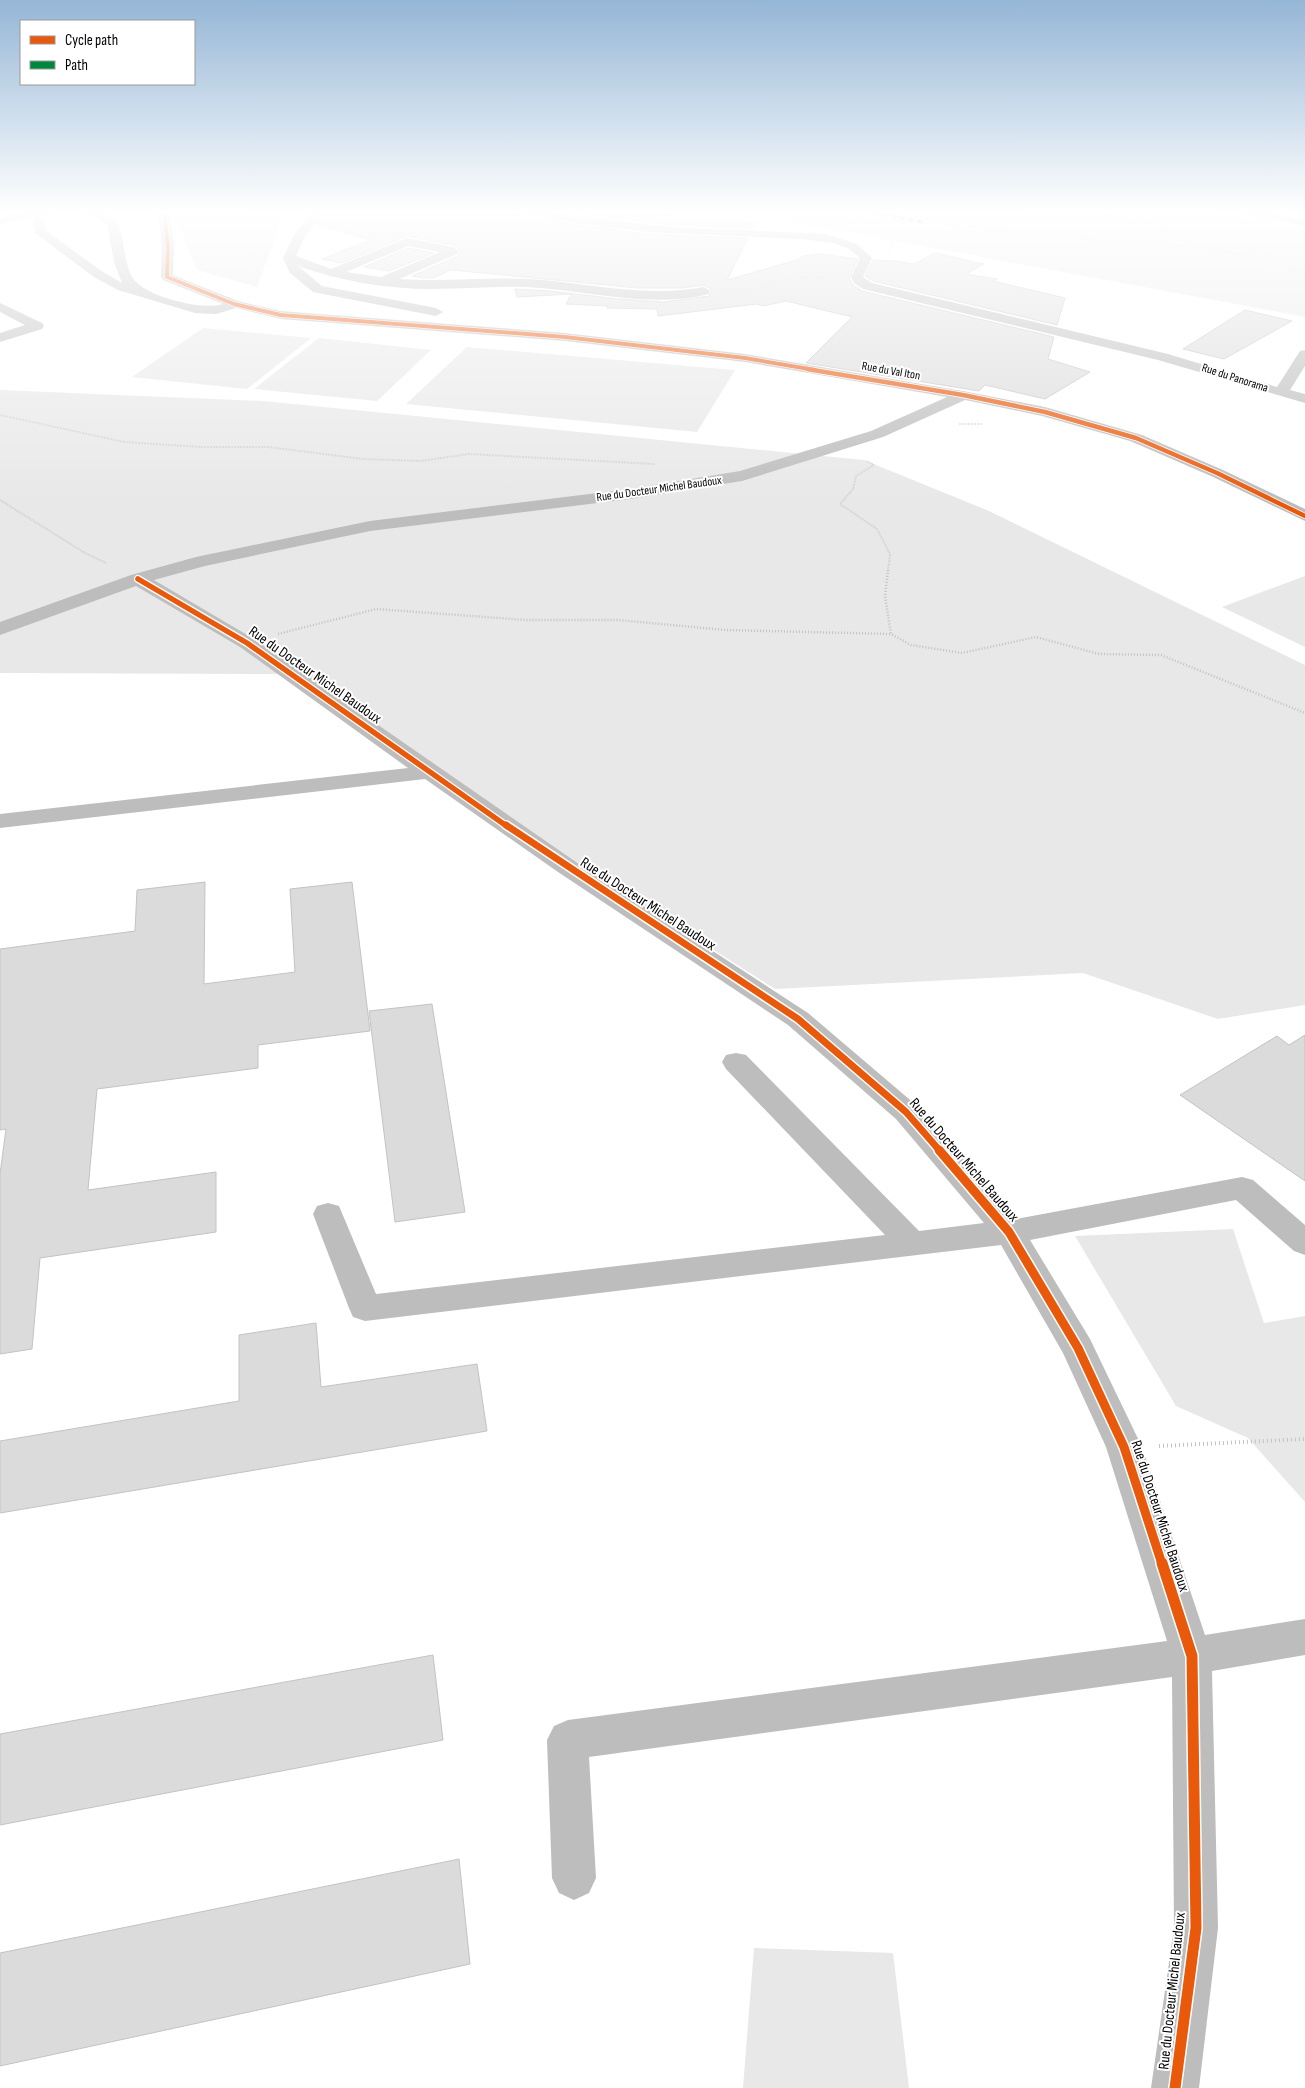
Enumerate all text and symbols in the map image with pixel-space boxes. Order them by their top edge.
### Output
legend [20,20,195,85]
text: Cycle path [65,31,118,50]
text: Path [65,56,88,75]
street label: Rue du Val Iton [861,358,921,384]
street label: Rue du Panorama [1200,360,1271,396]
street label: Rue du Docteur Michel Baudoux [595,473,723,505]
street label: Rue du Docteur Michel Baudoux [245,622,385,728]
street label: Rue du Docteur Michel Baudoux [577,853,720,955]
street label: Rue du Docteur Michel Baudoux [905,1094,1023,1226]
street label: Rue du Docteur Michel Baudoux [1127,1438,1194,1594]
street label: Rue du Docteur Michel Baudoux [1154,1911,1190,2071]

